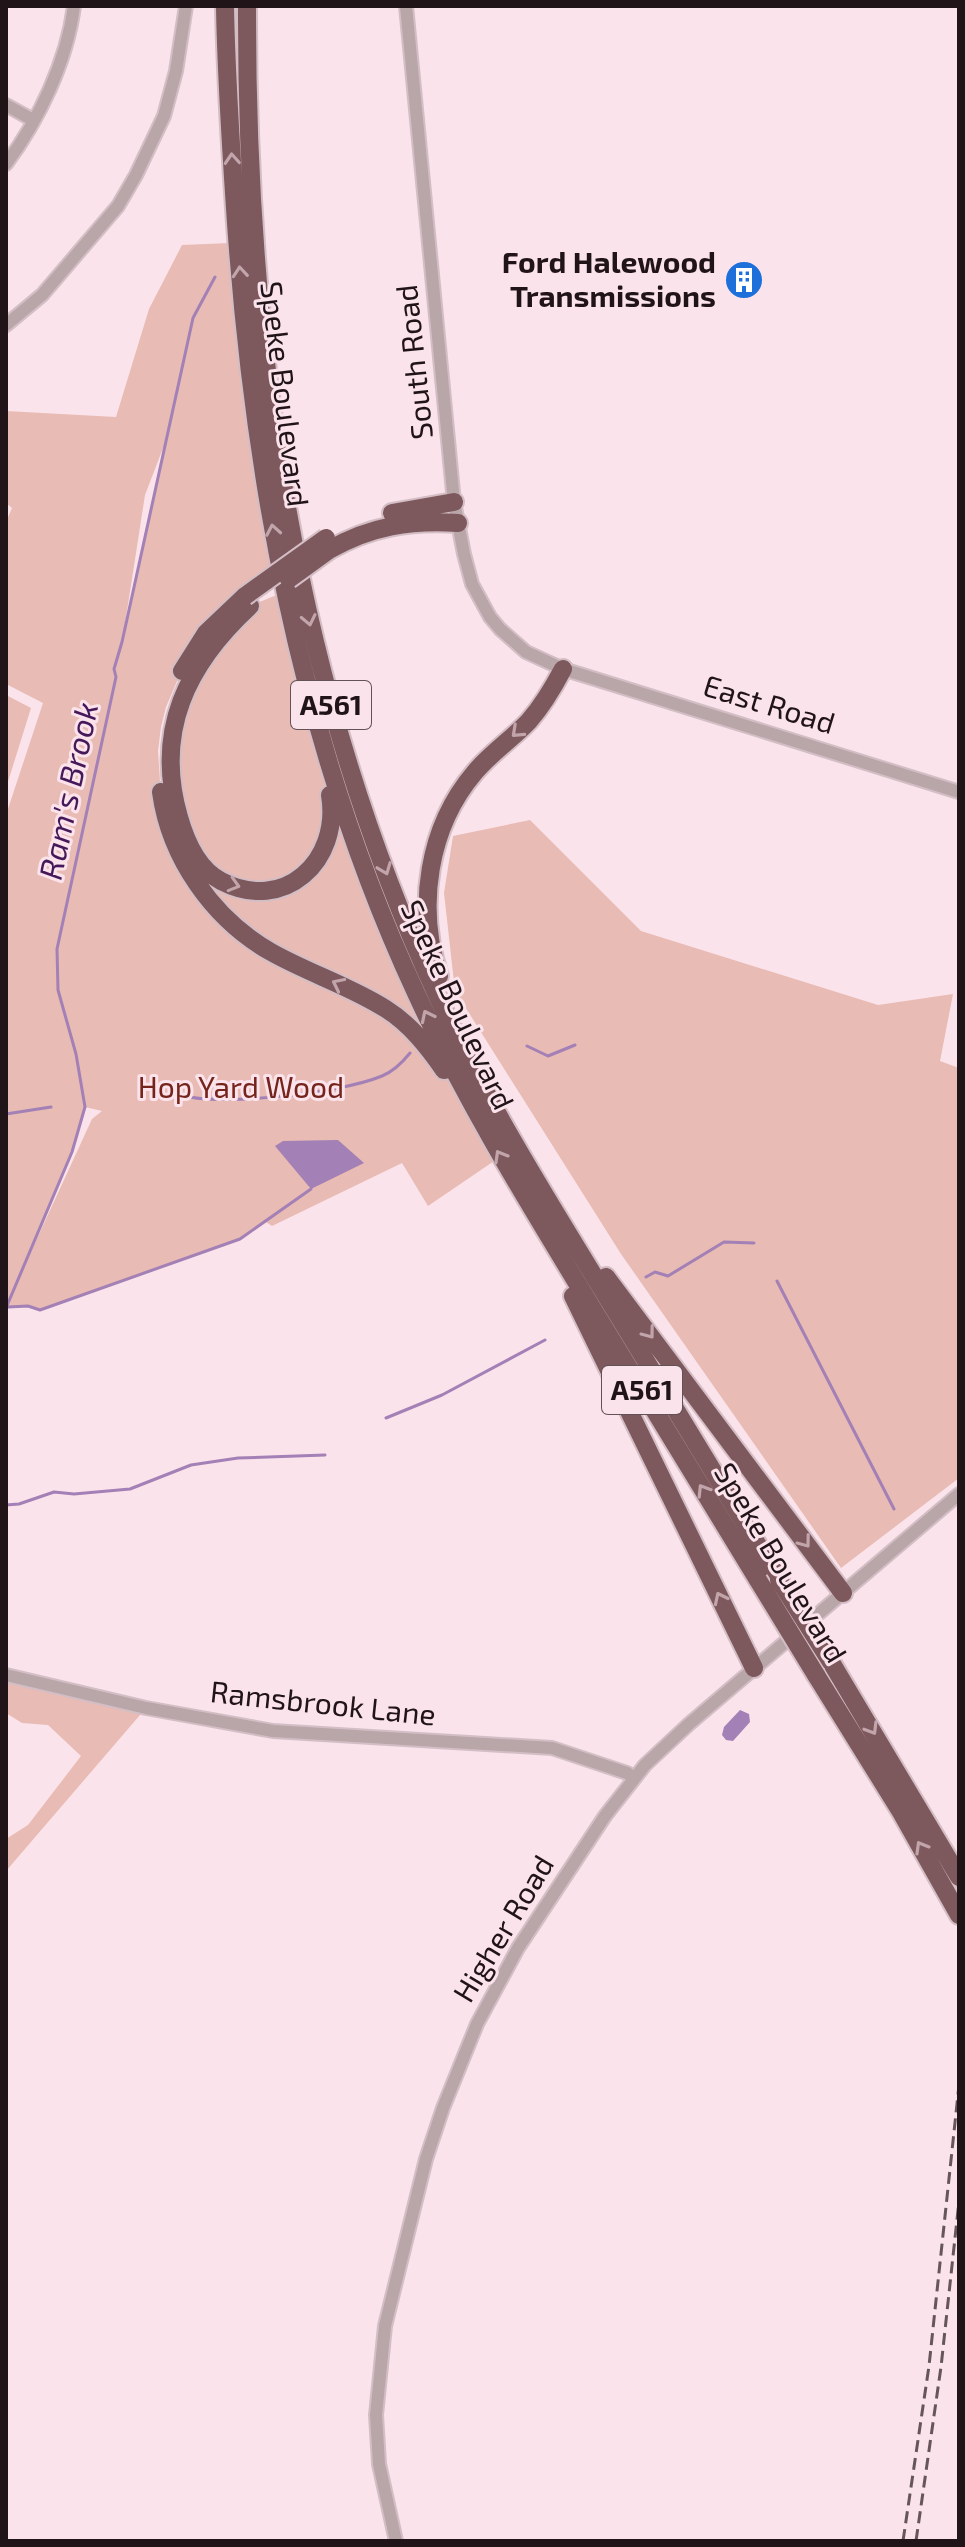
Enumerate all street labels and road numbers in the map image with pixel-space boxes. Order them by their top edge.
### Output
street label: Speke Boulevard [254,279,318,508]
street label: South Road [387,283,439,441]
street label: East Road [699,666,840,740]
road number: A561 [291,681,371,729]
street label: Speke Boulevard [395,894,523,1115]
road number: A561 [602,1366,682,1414]
street label: Speke Boulevard [708,1456,856,1668]
street label: Ramsbrook Lane [209,1672,438,1732]
street label: Higher Road [444,1848,560,2008]

